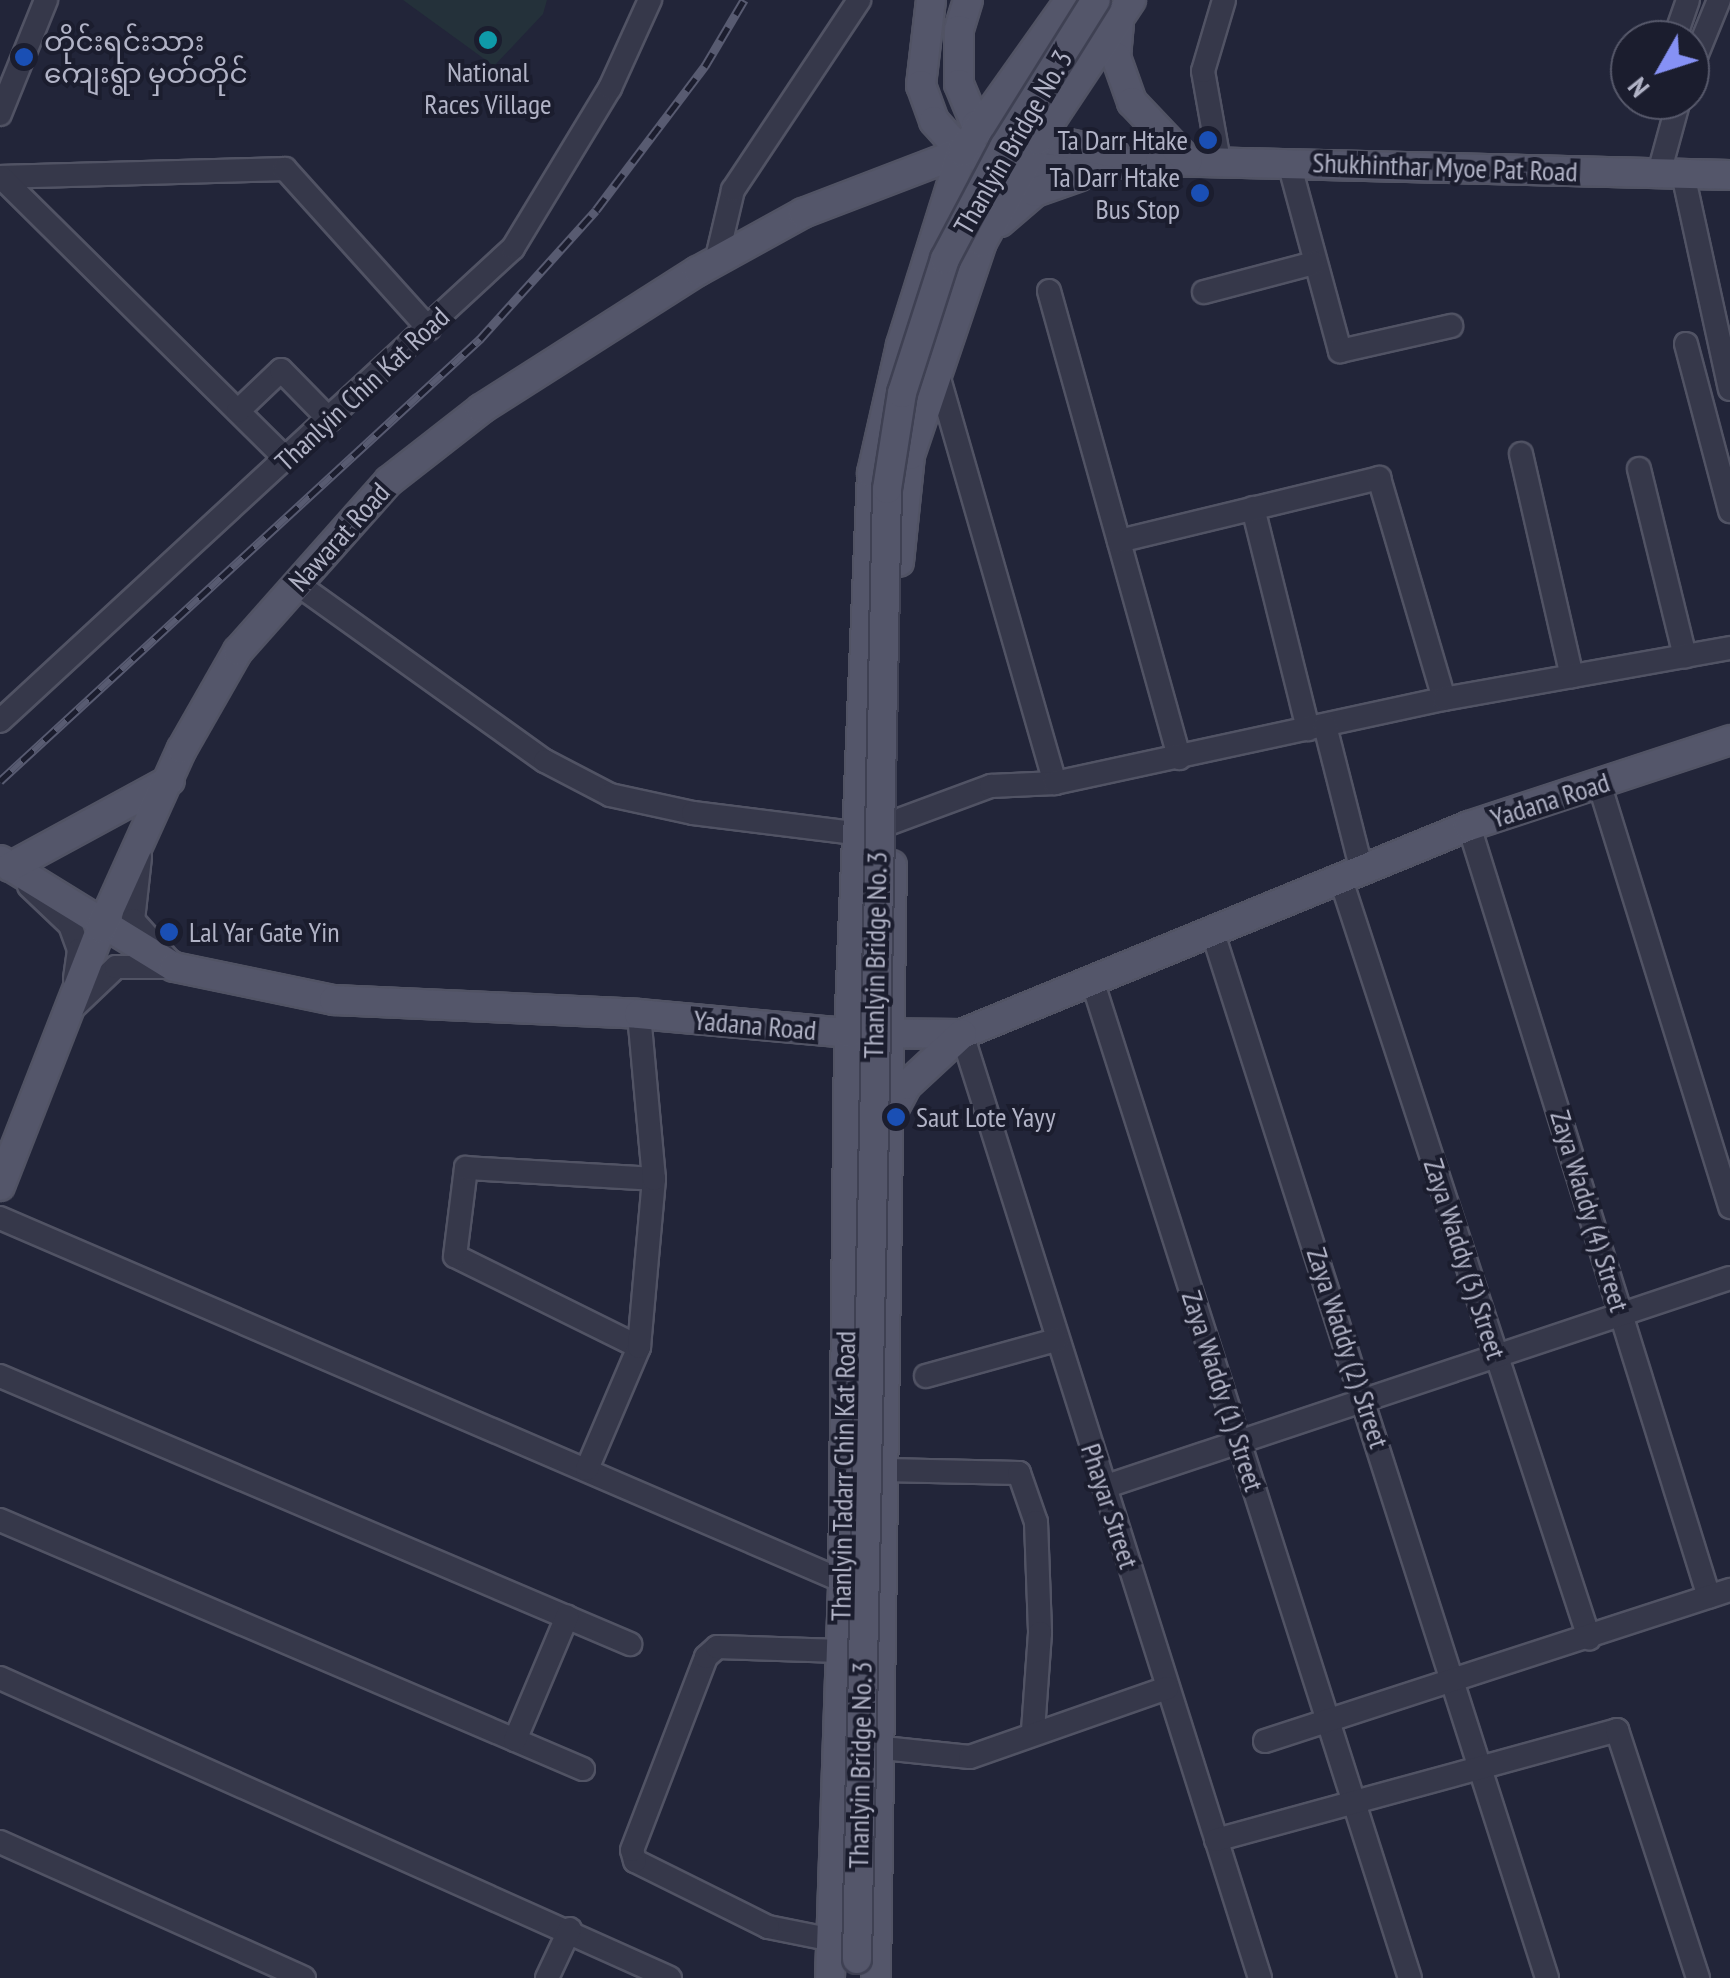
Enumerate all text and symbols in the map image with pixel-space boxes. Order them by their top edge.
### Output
north arrow [1610,20,1710,120]
place label: တိုင်းရင်းသား ကျေးရွာ မှတ်တိုင် [44,24,248,90]
marker: National Races Village [477,29,499,51]
street label: Thanlyin Bridge No. 3 [946,43,1080,241]
marker: တိုင်းရင်းသား ကျေးရွာ မှတ်တိုင် [13,46,35,68]
place label: National Races Village [424,55,552,121]
text: N [1619,70,1657,105]
place label: Ta Darr Htake [1057,123,1188,157]
marker: Ta Darr Htake [1197,129,1219,151]
street label: Shukhinthar Myoe Pat Road [1312,146,1578,188]
place label: Ta Darr Htake Bus Stop [1049,160,1180,226]
marker: Ta Darr Htake Bus Stop [1189,182,1211,204]
street label: Thanlyin Chin Kat Road [268,300,456,478]
street label: Nawarat Road [282,476,396,598]
street label: Yadana Road [1486,765,1614,835]
street label: Thanlyin Bridge No. 3 [856,850,894,1060]
place label: Lal Yar Gate Yin [189,915,341,949]
marker: Lal Yar Gate Yin [158,921,180,943]
street label: Yadana Road [692,1003,818,1047]
place label: Saut Lote Yayy [916,1100,1056,1134]
marker: Saut Lote Yayy [885,1106,907,1128]
street label: Zaya Waddy (4) Street [1543,1106,1637,1316]
street label: Zaya Waddy (3) Street [1417,1154,1513,1364]
street label: Zaya Waddy (2) Street [1300,1243,1396,1453]
street label: Zaya Waddy (1) Street [1175,1286,1271,1496]
street label: Thanlyin Tadarr Chin Kat Road [824,1330,862,1622]
street label: Phayar Street [1074,1439,1146,1573]
street label: Thanlyin Bridge No. 3 [841,1660,879,1870]

